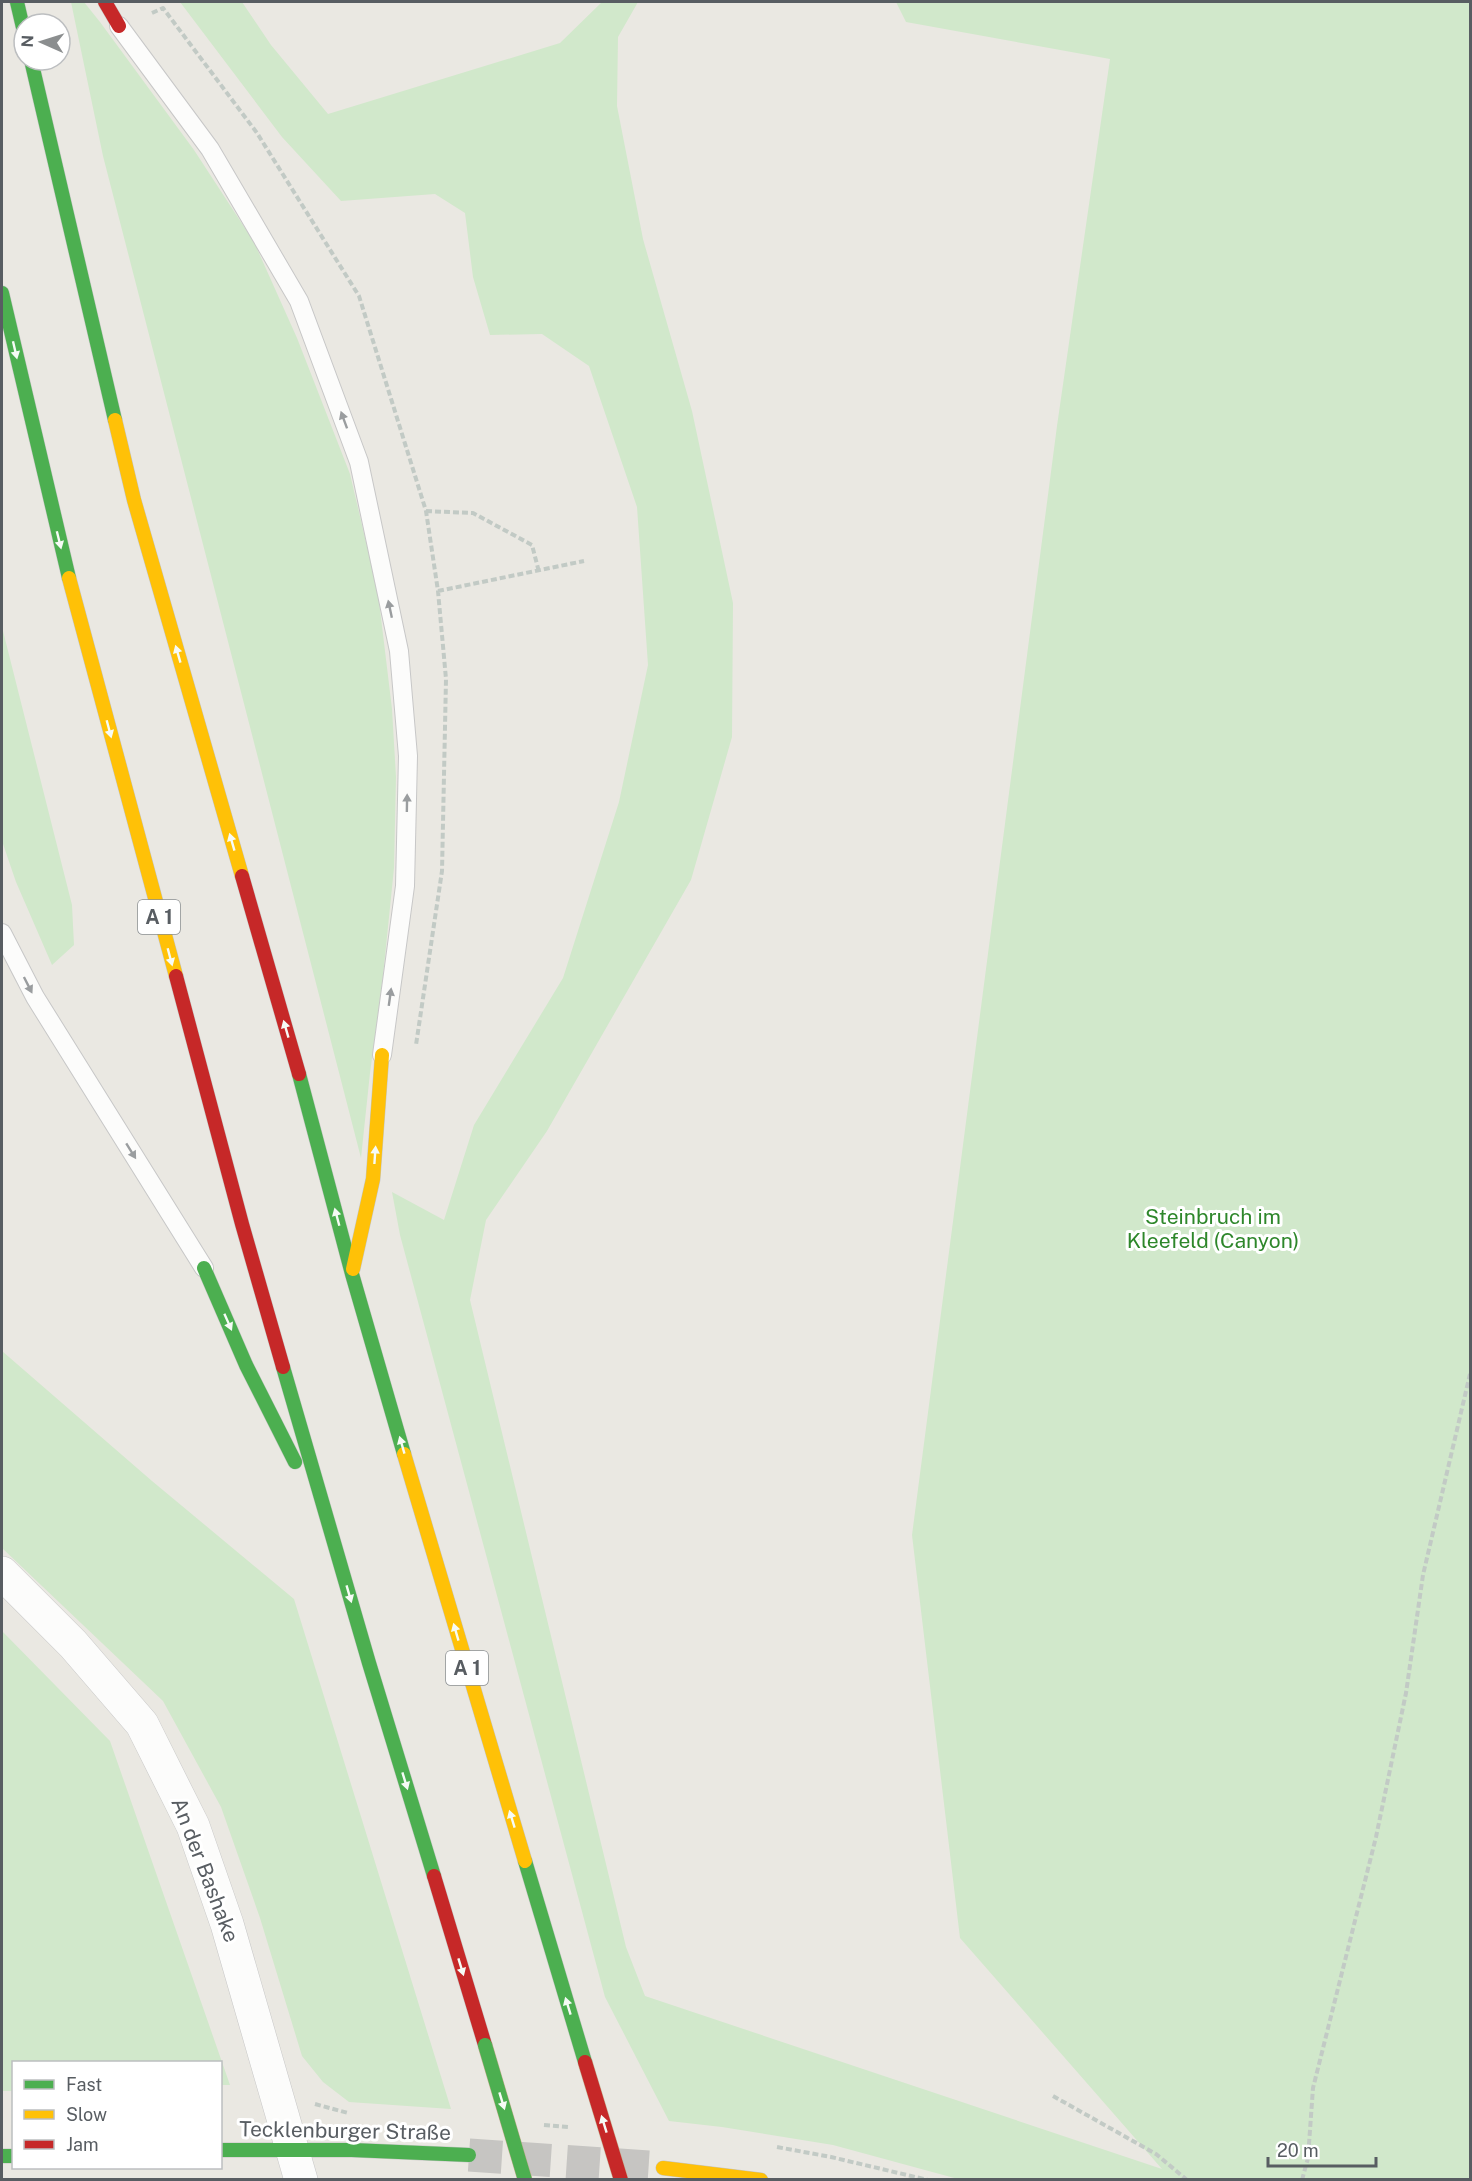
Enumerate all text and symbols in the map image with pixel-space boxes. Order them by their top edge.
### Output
north arrow [12,12,72,72]
text: N [18,34,37,48]
one-way arrow [10,341,20,359]
one-way arrow [338,411,348,429]
one-way arrow [54,531,64,549]
one-way arrow [385,600,394,619]
one-way arrow [173,645,182,663]
one-way arrow [105,720,114,738]
one-way arrow [402,794,412,813]
one-way arrow [227,833,236,851]
road number: A 1 [138,900,180,934]
one-way arrow [166,949,175,967]
one-way arrow [23,977,33,994]
one-way arrow [386,987,395,1006]
one-way arrow [280,1020,290,1038]
one-way arrow [125,1143,136,1159]
one-way arrow [370,1145,379,1164]
park label: Steinbruch im Kleefeld (Canyon) [1127,1204,1299,1253]
one-way arrow [332,1208,341,1226]
one-way arrow [223,1313,232,1330]
one-way arrow [397,1436,406,1454]
one-way arrow [345,1585,354,1603]
one-way arrow [451,1623,460,1641]
road number: A 1 [446,1651,488,1685]
one-way arrow [401,1772,410,1790]
street label: An der Bashake [166,1794,244,1946]
one-way arrow [507,1810,516,1828]
one-way arrow [457,1958,466,1976]
one-way arrow [563,1997,572,2015]
legend [12,2061,222,2169]
text: Fast [66,2074,102,2095]
one-way arrow [498,2093,507,2111]
text: Slow [66,2104,107,2125]
one-way arrow [599,2114,608,2132]
street label: Tecklenburger Straße [239,2116,451,2145]
scale bar [1268,2130,1376,2168]
text: Jam [66,2134,99,2155]
text: 20 m [1277,2140,1319,2161]

